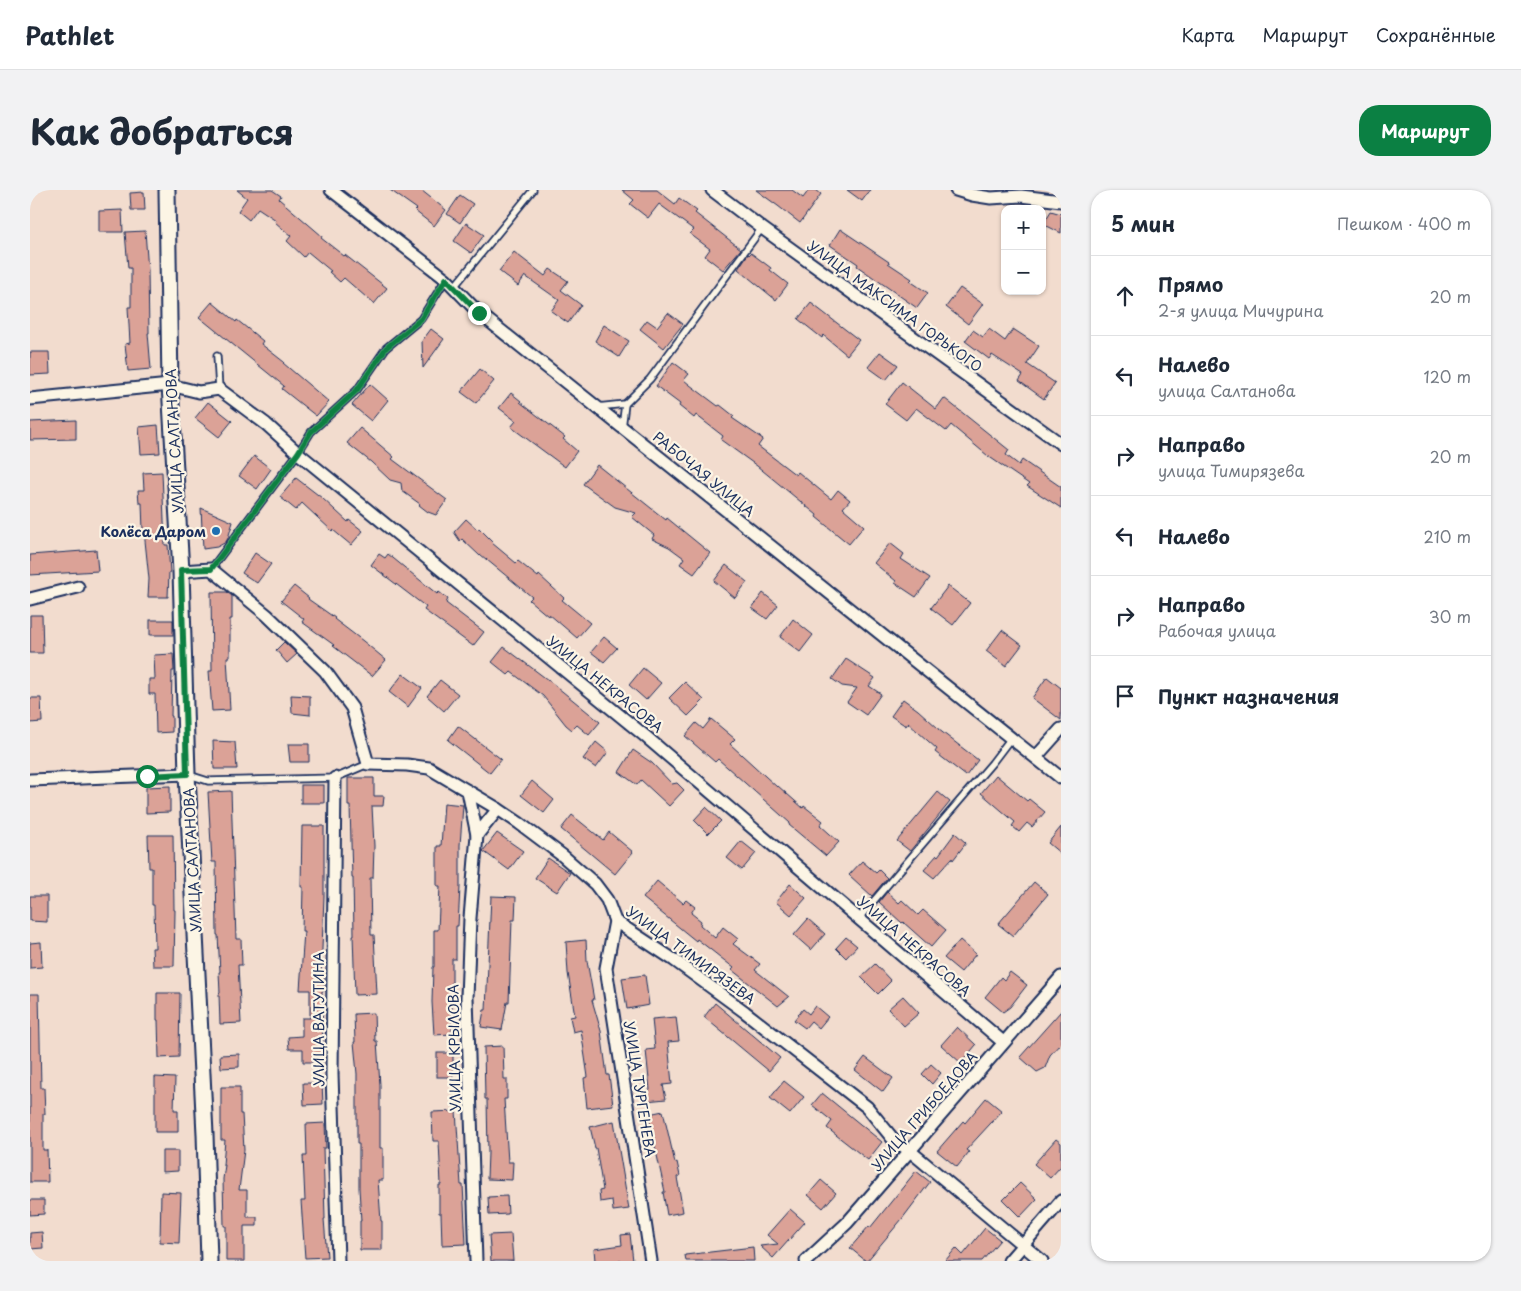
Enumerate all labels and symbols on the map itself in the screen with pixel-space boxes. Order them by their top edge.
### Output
street label: УЛИЦА МАКСИМА ГОРЬКОГО [803,235,987,377]
route end [468,302,491,325]
street label: УЛИЦА САЛТАНОВА [160,368,188,514]
street label: РАБОЧАЯ УЛИЦА [649,426,760,522]
place label: Колёса Даром [101,521,206,542]
marker: Колёса Даром [210,525,222,537]
street label: УЛИЦА НЕКРАСОВА [542,630,668,738]
route start [136,765,159,788]
street label: УЛИЦА САЛТАНОВА [178,787,206,933]
street label: УЛИЦА НЕКРАСОВА [853,891,975,1001]
street label: УЛИЦА ТИМИРЯЗЕВА [622,901,760,1009]
street label: УЛИЦА ВАТУТИНА [308,951,329,1087]
street label: УЛИЦА КРЫЛОВА [442,984,466,1112]
street label: УЛИЦА ТУРГЕНЕВА [619,1019,661,1159]
street label: УЛИЦА ГРИБОЕДОВА [866,1047,982,1175]

